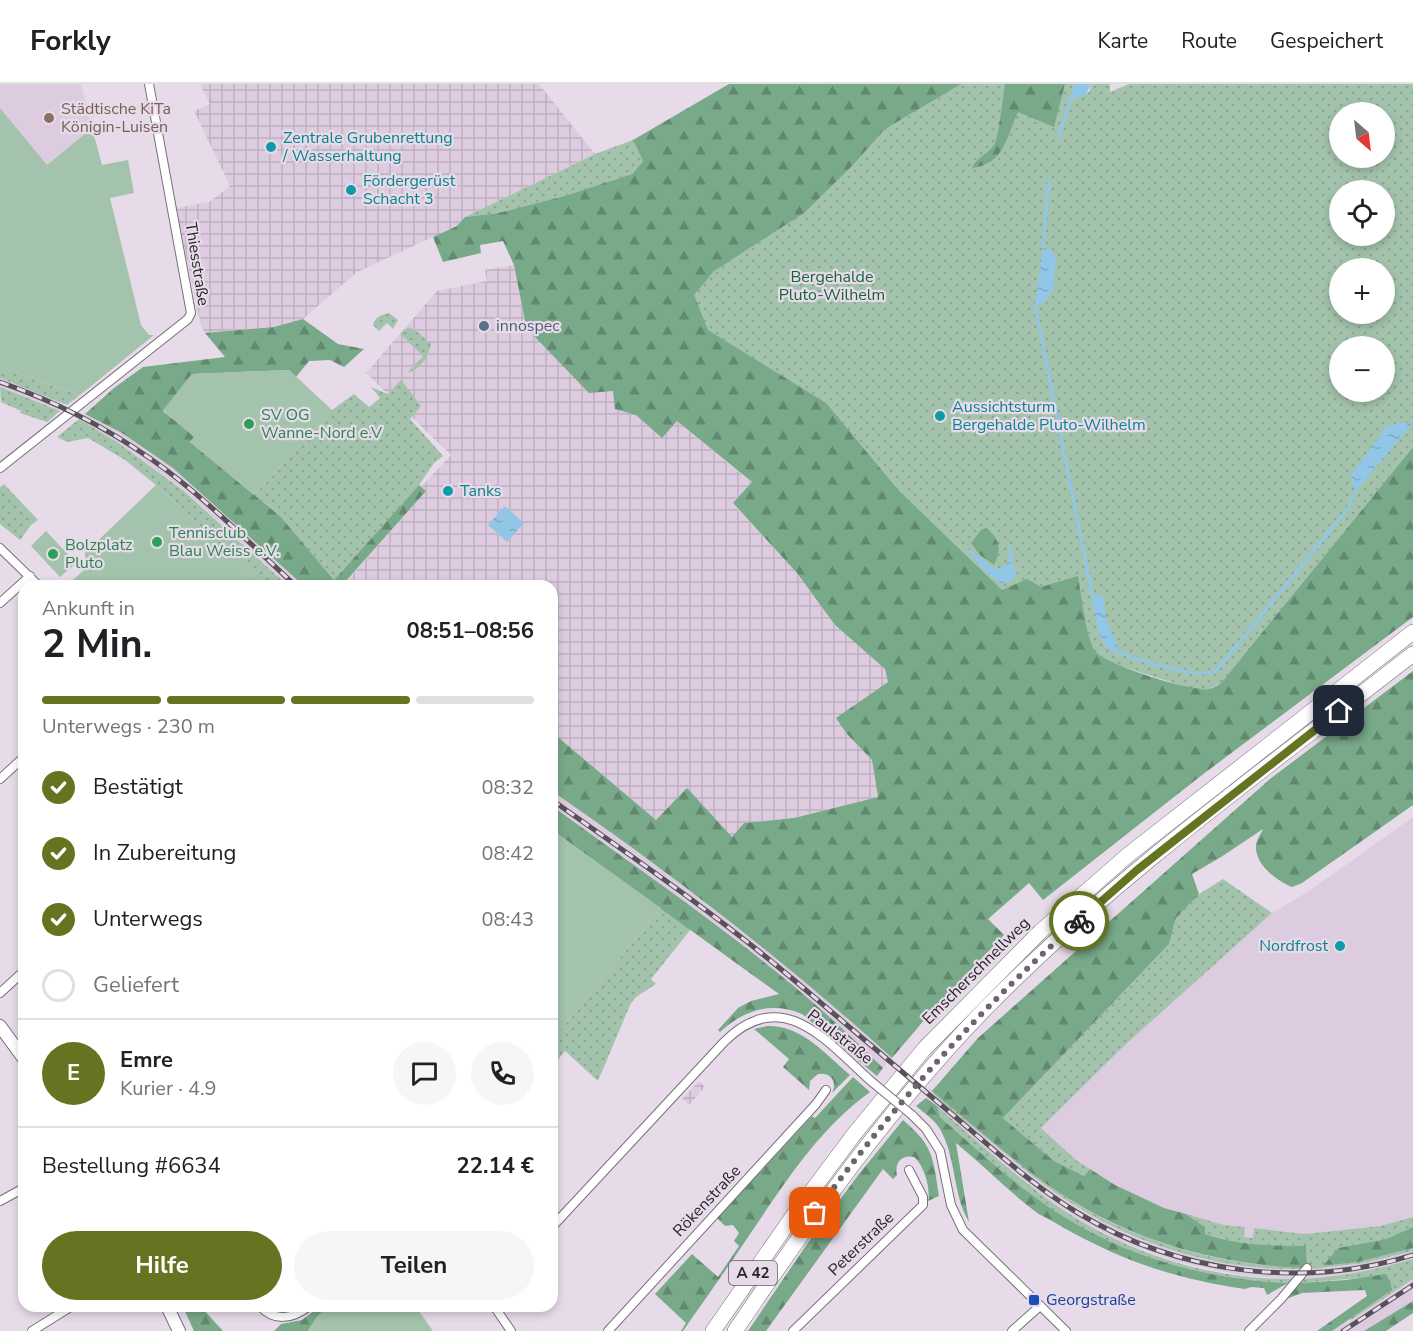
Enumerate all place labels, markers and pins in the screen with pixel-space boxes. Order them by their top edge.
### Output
place label: Städtische KiTa Königin-Luisen [61,98,171,138]
marker: Städtische KiTa Königin-Luisen [42,111,56,125]
place label: Zentrale Grubenrettung / Wasserhaltung [282,127,453,167]
marker: Zentrale Grubenrettung / Wasserhaltung [264,140,278,154]
place label: Fördergerüst Schacht 3 [363,170,456,210]
marker: Fördergerüst Schacht 3 [344,183,358,197]
place label: innospec [496,315,560,337]
marker: innospec [477,319,491,333]
place label: Aussichtsturm Bergehalde Pluto-Wilhelm [952,396,1146,436]
place label: SV OG Wanne-Nord e.V [261,404,383,444]
marker: Aussichtsturm Bergehalde Pluto-Wilhelm [933,409,947,423]
marker: SV OG Wanne-Nord e.V [242,417,256,431]
place label: Tanks [460,480,502,502]
marker: Tanks [441,484,455,498]
place label: Tennisclub Blau Weiss e.V. [169,522,280,562]
place label: Bolzplatz Pluto [65,534,132,574]
marker: Tennisclub Blau Weiss e.V. [150,535,164,549]
marker: Bolzplatz Pluto [46,547,60,561]
pin [1313,685,1364,736]
place label: Nordfrost [1259,935,1328,957]
marker: Nordfrost [1333,939,1347,953]
pin [789,1187,840,1238]
place label: Georgstraße [1046,1289,1136,1311]
marker: Georgstraße [1027,1293,1041,1307]

